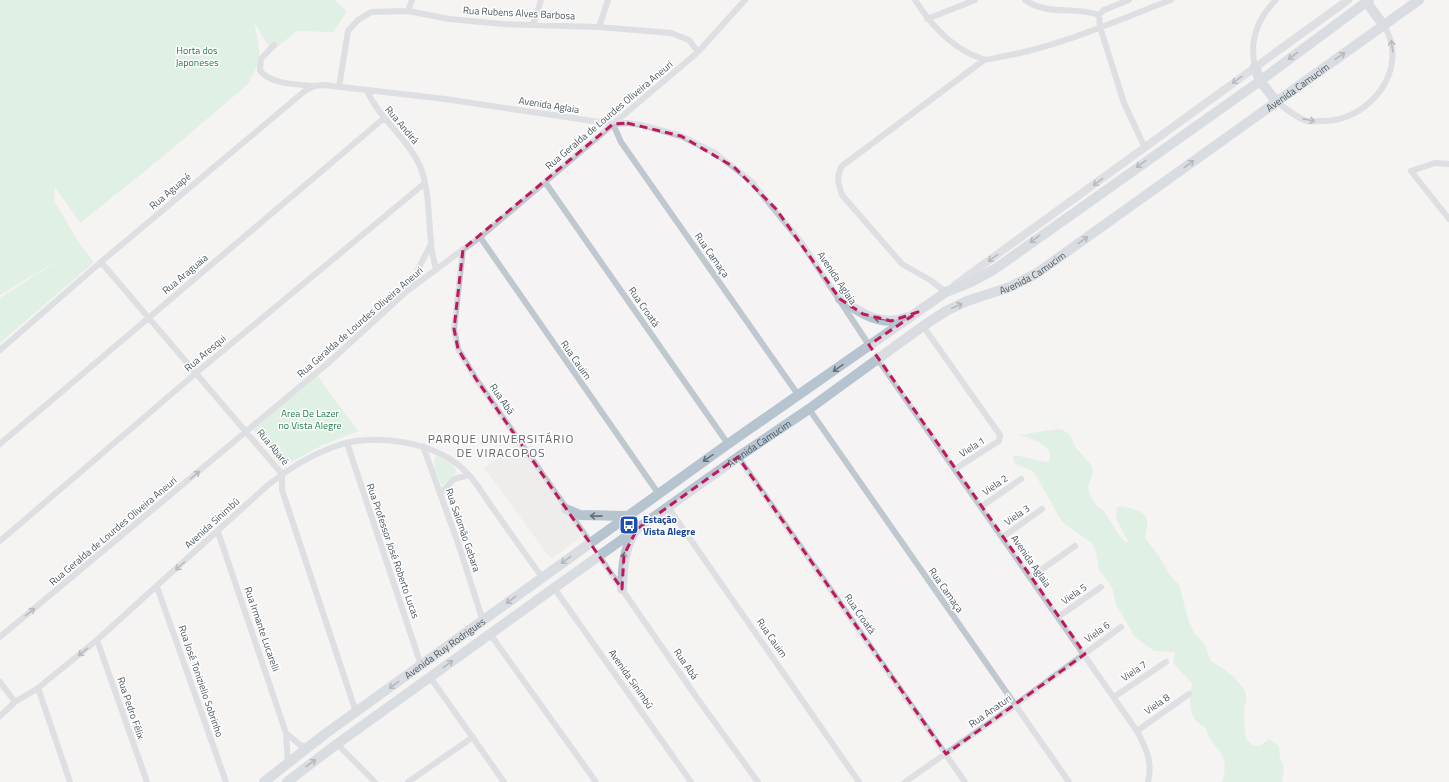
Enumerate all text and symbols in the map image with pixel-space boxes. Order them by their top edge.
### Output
street label: Rua Rubens Alves Barbosa [463,3,575,23]
one-way arrow [1388,40,1396,53]
park label: Horta dos Japoneses [175,43,219,70]
one-way arrow [1287,52,1298,61]
one-way arrow [1334,52,1345,60]
street label: Rua Geralda de Lourdes Oliveira Aneuri [542,57,676,173]
street label: Avenida Camucim [1263,59,1332,115]
one-way arrow [1232,76,1243,85]
street label: Avenida Aglaia [518,93,580,117]
street label: Rua Andirá [381,103,423,147]
one-way arrow [1302,116,1315,124]
one-way arrow [1136,160,1147,168]
one-way arrow [1183,160,1194,168]
street label: Rua Aguapé [146,169,194,213]
one-way arrow [1093,178,1104,186]
street label: Rua Camaça [691,229,733,281]
one-way arrow [1030,235,1041,243]
one-way arrow [1078,236,1089,245]
street label: Avenida Camucim [997,247,1069,298]
street label: Avenida Aglaia [814,248,860,308]
street label: Rua Araguaia [159,250,211,298]
one-way arrow [987,254,998,262]
street label: Rua Geralda de Lourdes Oliveira Aneuri [294,263,426,381]
street label: Rua Croatá [625,284,663,330]
one-way arrow [950,302,962,309]
one-way arrow [874,315,887,323]
street label: Rua Aresqui [181,331,229,375]
street label: Rua Cauim [557,337,595,383]
one-way arrow [832,364,843,372]
street label: Rua Abã [486,380,518,418]
park label: Area De Lazer no Vista Alegre [278,406,342,433]
street label: Avenida Camucim [724,416,794,470]
street label: Rua Abaré [253,426,293,468]
district label: PARQUE UNIVERSITÁRIO DE VIRACOPOS [428,429,574,462]
street label: Viela 1 [956,433,988,461]
one-way arrow [702,454,713,462]
one-way arrow [189,471,200,480]
street label: Viela 2 [979,471,1011,499]
street label: Rua Geralda de Lourdes Oliveira Aneuri [46,473,180,589]
street label: Rua Professor José Roberto Lucas [363,481,423,621]
street label: Rua Salomão Gebara [442,486,484,574]
street label: Avenida Sinimbú [181,494,243,552]
street label: Viela 3 [1001,501,1033,529]
one-way arrow [590,512,603,520]
place label: Estação Vista Alegre [643,512,695,539]
bus stop icon: Estação Vista Alegre [618,514,640,536]
street label: Avenida Aglaia [1007,532,1055,590]
one-way arrow [621,552,628,565]
one-way arrow [560,555,571,564]
one-way arrow [175,561,185,571]
street label: Rua Camaça [925,564,967,616]
street label: Viela 5 [1058,580,1090,608]
street label: Rua Irmante Lucarelli [240,585,284,673]
street label: Rua Croatá [841,591,879,637]
one-way arrow [505,596,516,604]
one-way arrow [25,608,36,617]
street label: Avenida Ruy Rodrigues [401,613,489,682]
street label: Rua Cauim [753,615,791,661]
street label: Viela 6 [1081,617,1113,646]
street label: Rua José Toniziello Sobrinho [175,623,227,739]
street label: Rua Abá [670,645,702,683]
street label: Avenida Sinimbú [605,646,657,712]
one-way arrow [77,647,88,656]
street label: Viela 7 [1118,657,1150,685]
one-way arrow [442,660,453,668]
street label: Rua Pedro Félix [113,675,149,742]
one-way arrow [389,681,400,689]
street label: Viela 8 [1141,690,1173,718]
street label: Rua Anaturi [965,691,1015,731]
one-way arrow [306,758,317,767]

